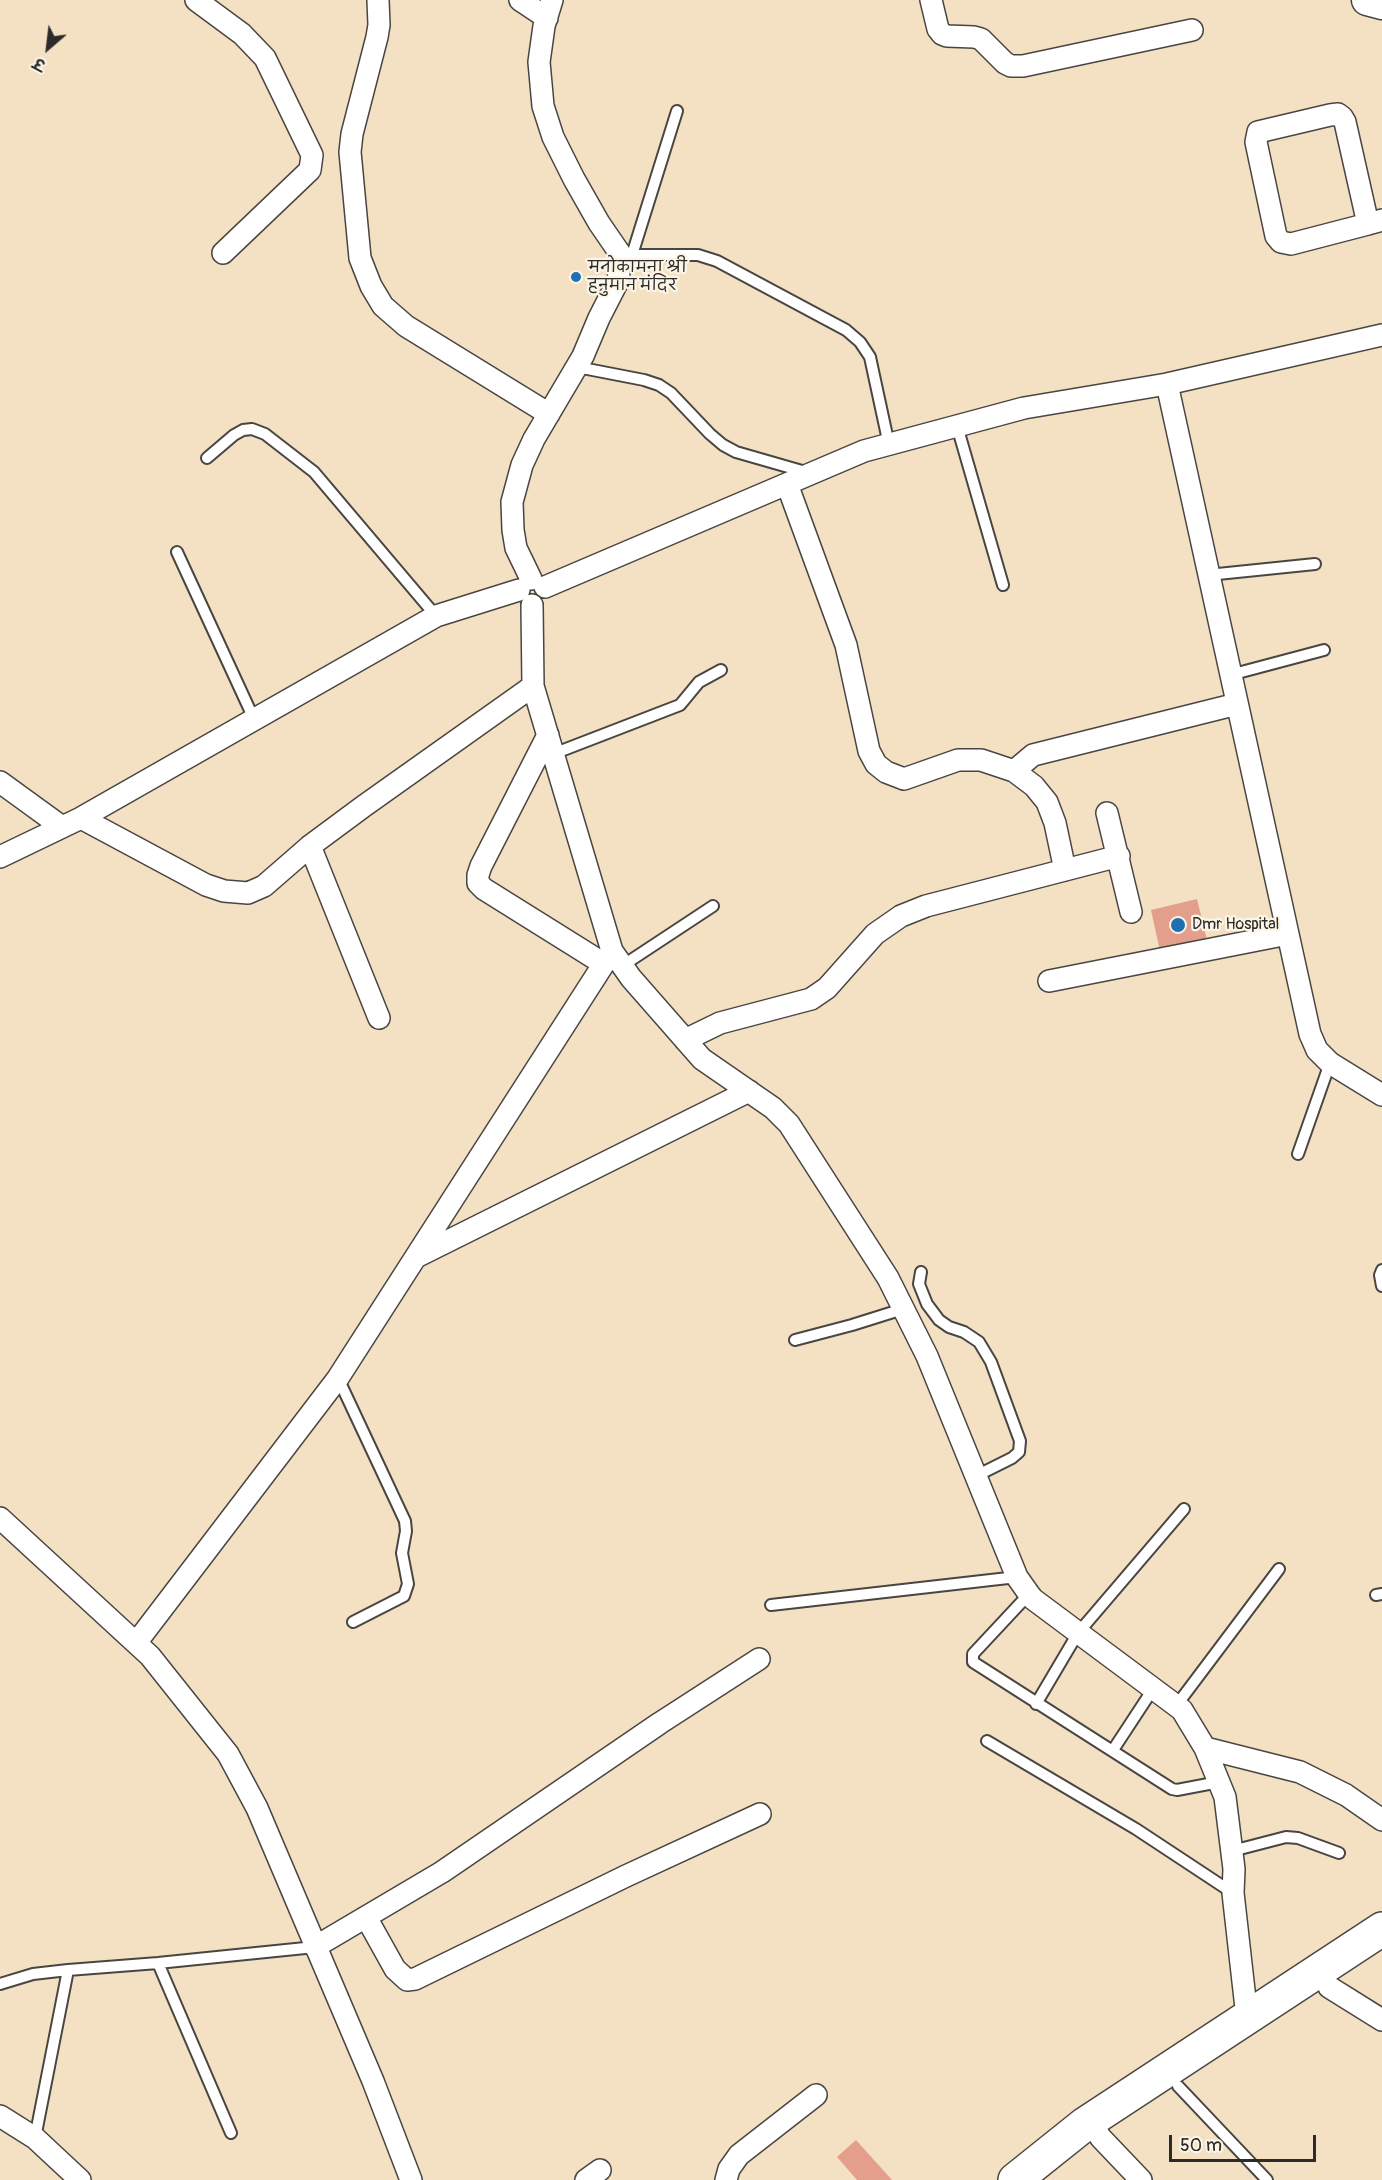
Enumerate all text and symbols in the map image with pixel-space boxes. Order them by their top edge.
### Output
north arrow [18,18,78,78]
text: उ [30,53,49,75]
place label: मनोकामना श्री हनुमान मंदिर [588,258,687,296]
marker: मनोकामना श्री हनुमान मंदिर [569,270,583,284]
place label: Dmr Hospital [1192,915,1279,935]
marker: Dmr Hospital [1169,916,1187,934]
scale bar [1172,2123,1319,2161]
text: 50 m [1180,2134,1222,2157]

